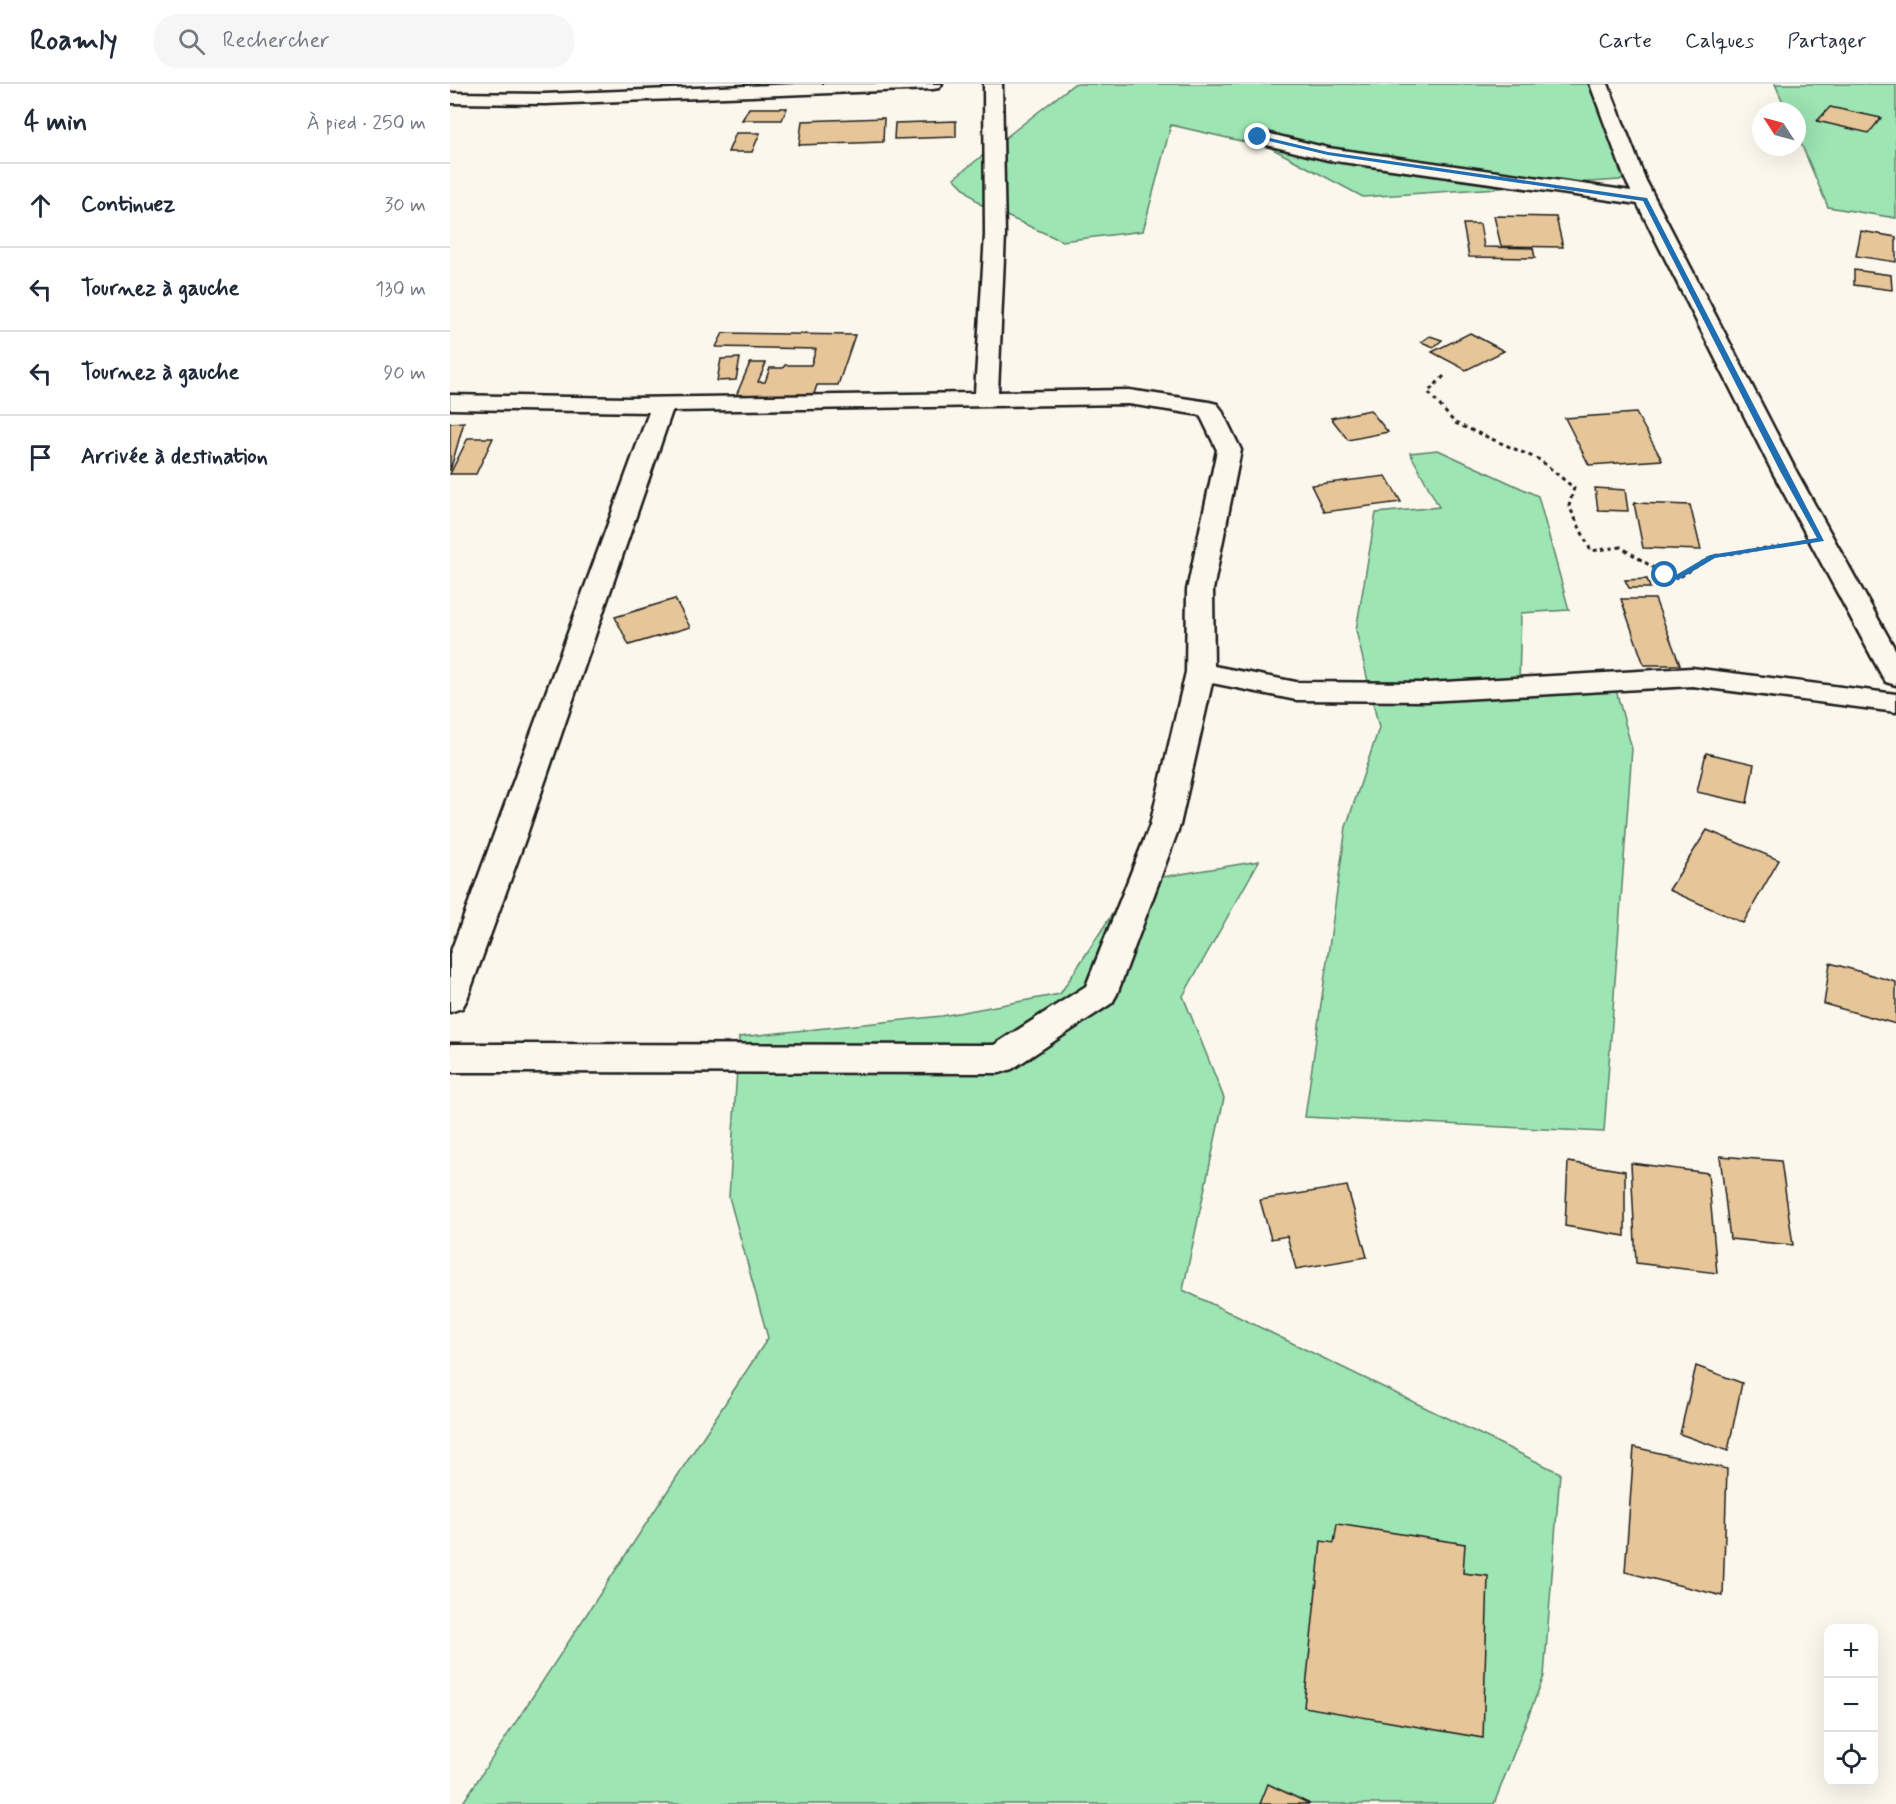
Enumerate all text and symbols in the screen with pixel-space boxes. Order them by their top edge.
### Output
search box [154,14,574,68]
text: Roamly [30,23,118,60]
icon: search [175,25,208,58]
text: Rechercher [223,27,329,55]
text: Carte [1598,27,1652,55]
text: Calques [1685,27,1754,55]
text: Partager [1787,27,1866,55]
north arrow [1752,102,1806,156]
text: 4 min [24,106,87,140]
text: À pied · 250 m [307,110,426,137]
route end [1244,123,1270,149]
icon: ahead [24,189,57,222]
text: Continuez [81,191,175,219]
text: 30 m [384,192,426,219]
icon: left [24,273,57,306]
text: Tournez à gauche [81,275,239,303]
text: 130 m [375,276,426,303]
icon: left [24,357,57,390]
text: Tournez à gauche [81,359,239,387]
text: 90 m [383,360,426,387]
icon: arrive [24,441,57,474]
text: Arrivée à destination [81,443,268,471]
route start [1651,561,1677,587]
map controls [1824,1624,1878,1786]
button: + [1824,1624,1878,1678]
button: − [1824,1678,1878,1732]
button: locate [1824,1732,1878,1786]

